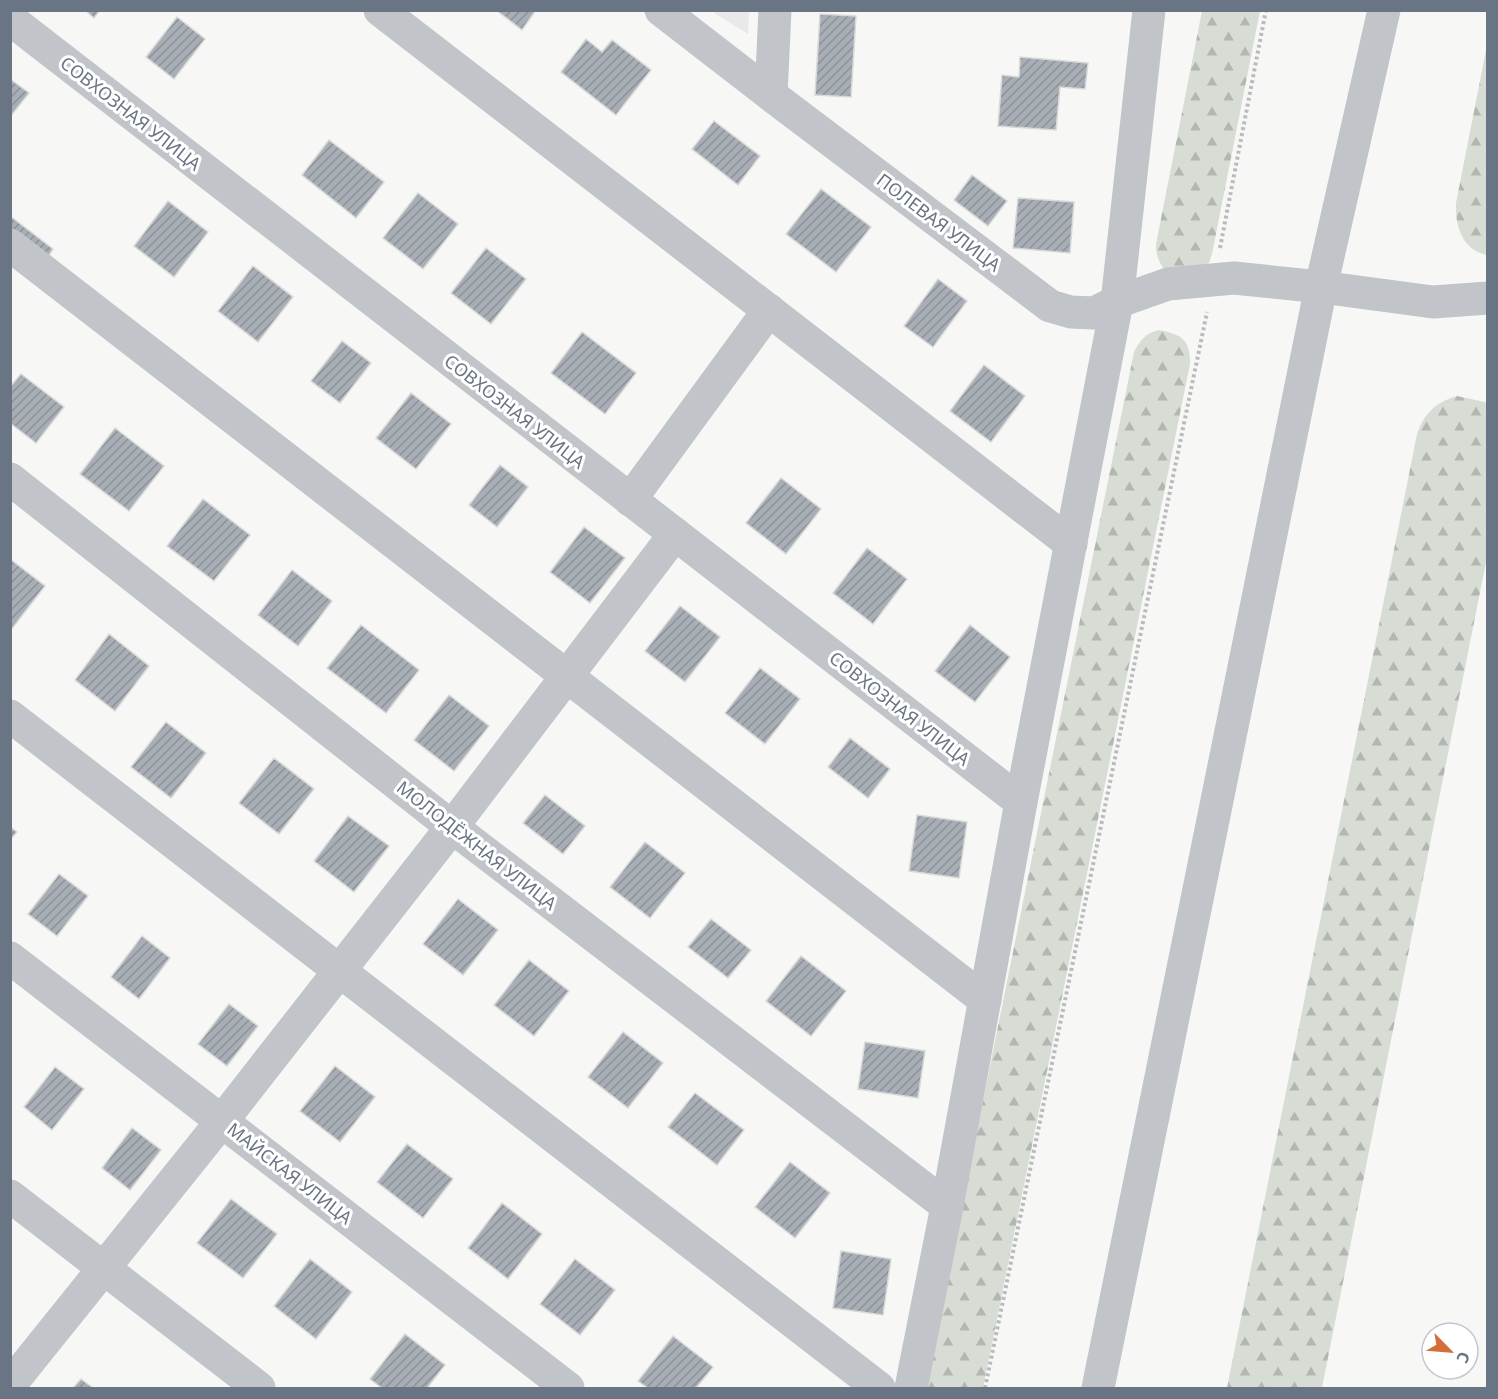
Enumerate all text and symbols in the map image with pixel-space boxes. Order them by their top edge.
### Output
street label: СОВХОЗНАЯ УЛИЦА [56,51,207,176]
street label: ПОЛЕВАЯ УЛИЦА [872,168,1006,277]
street label: СОВХОЗНАЯ УЛИЦА [440,349,591,474]
street label: СОВХОЗНАЯ УЛИЦА [825,646,976,771]
street label: МОЛОДЁЖНАЯ УЛИЦА [392,775,562,915]
street label: МАЙСКАЯ УЛИЦА [223,1117,358,1230]
north arrow [1420,1321,1480,1381]
text: С [1451,1348,1476,1367]

